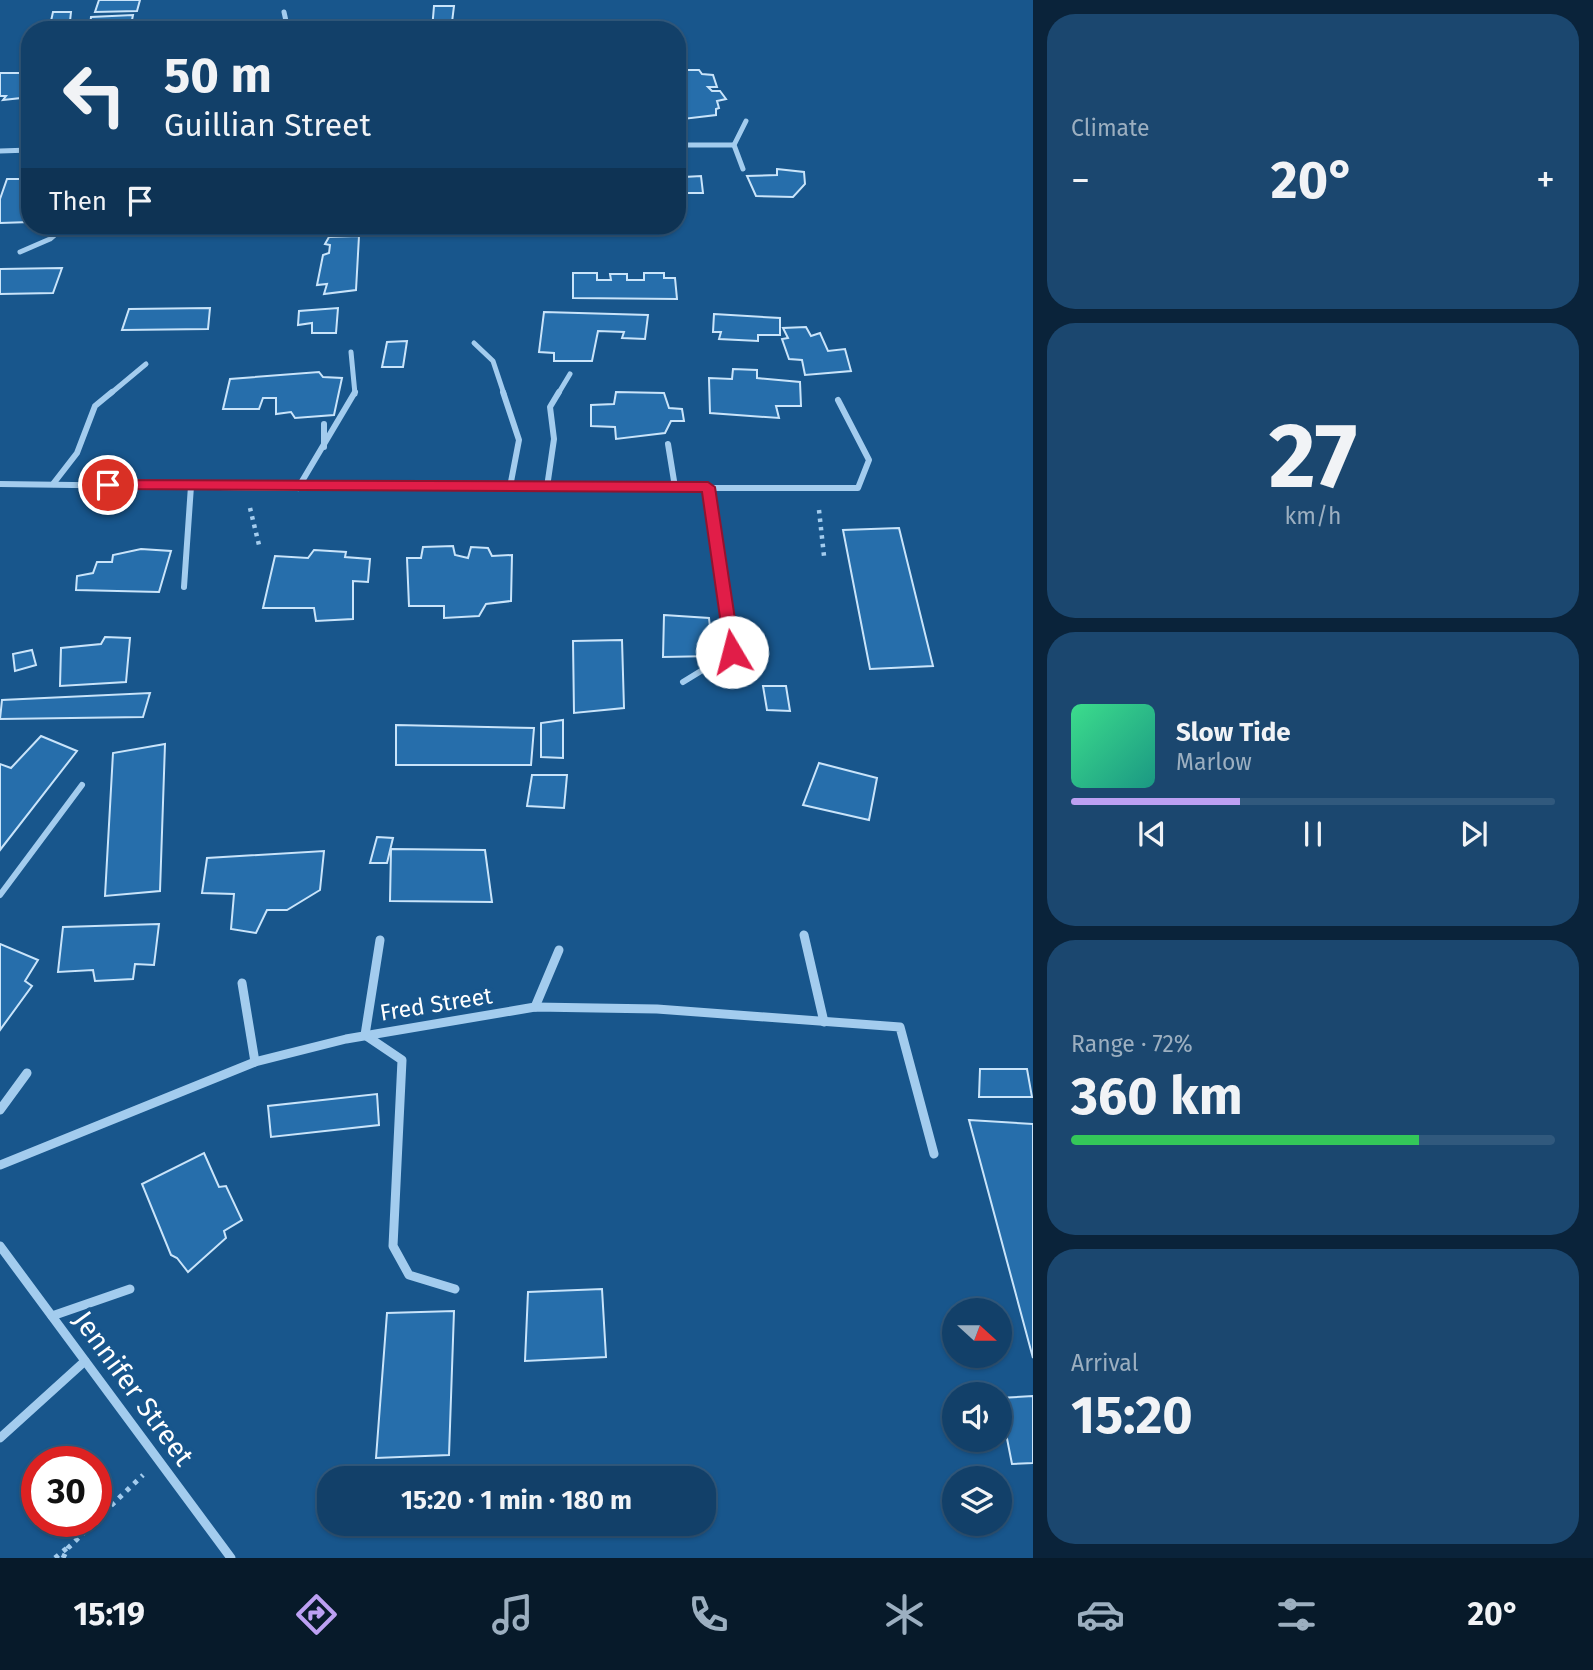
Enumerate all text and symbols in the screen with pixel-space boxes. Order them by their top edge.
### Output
text: 50 m [164,46,272,105]
icon: left [49,49,140,140]
text: Guillian Street [164,106,371,144]
text: Climate [1071,114,1150,142]
text: 20° [1271,149,1355,212]
text: − [1071,157,1090,203]
text: + [1536,157,1555,203]
icon: arrive [121,182,159,220]
text: Then [49,186,107,217]
text: 27 [1269,402,1357,511]
pin [78,455,138,515]
icon: arrive [89,466,127,504]
text: km/h [1285,502,1341,530]
position arrow [695,615,769,689]
text: Slow Tide [1176,717,1291,748]
text: Marlow [1176,748,1252,776]
icon: previous [1133,815,1171,853]
icon: pause [1294,815,1332,853]
icon: next [1455,815,1493,853]
street label: Fred Street [378,981,495,1027]
text: Range · 72% [1071,1030,1193,1058]
text: 360 km [1071,1065,1243,1128]
north arrow [942,1298,1012,1368]
map controls [942,1298,1012,1536]
street label: Jennifer Street [66,1305,201,1473]
text: Arrival [1071,1349,1138,1377]
button: sound [942,1382,1012,1452]
text: 15:20 [1071,1384,1193,1447]
speed limit sign: 30 [21,1446,112,1537]
button: layers [942,1466,1012,1536]
text: 15:20 · 1 min · 180 m [401,1485,632,1516]
icon: directions [292,1590,341,1639]
icon: music [488,1590,537,1639]
icon: phone [684,1590,733,1639]
icon: climate [880,1590,929,1639]
icon: car [1076,1590,1125,1639]
icon: filters [1272,1590,1321,1639]
text: 15:19 [73,1595,145,1633]
text: 20° [1468,1595,1519,1633]

